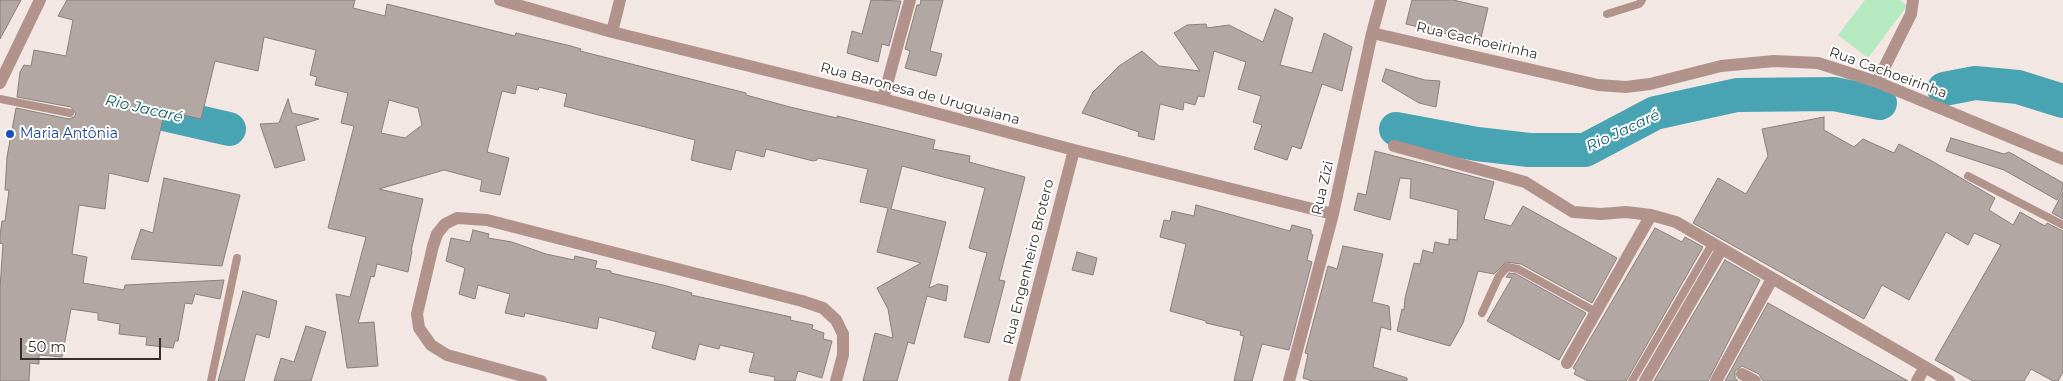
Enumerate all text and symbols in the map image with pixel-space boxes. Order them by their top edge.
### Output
street label: Rua Cachoeirinha [1415,19,1539,63]
street label: Rua Cachoeirinha [1827,44,1949,102]
street label: Rua Baronesa de Uruguaiana [818,59,1022,129]
water label: Rio Jacaré [103,91,185,127]
water label: Rio Jacaré [1583,106,1663,156]
place label: Maria Antônia [20,126,118,142]
marker: Maria Antônia [4,128,16,140]
street label: Rua Zizi [1309,159,1337,217]
street label: Rua Engenheiro Brotero [1000,177,1058,347]
scale bar [22,328,164,360]
text: 50 m [28,337,66,356]

